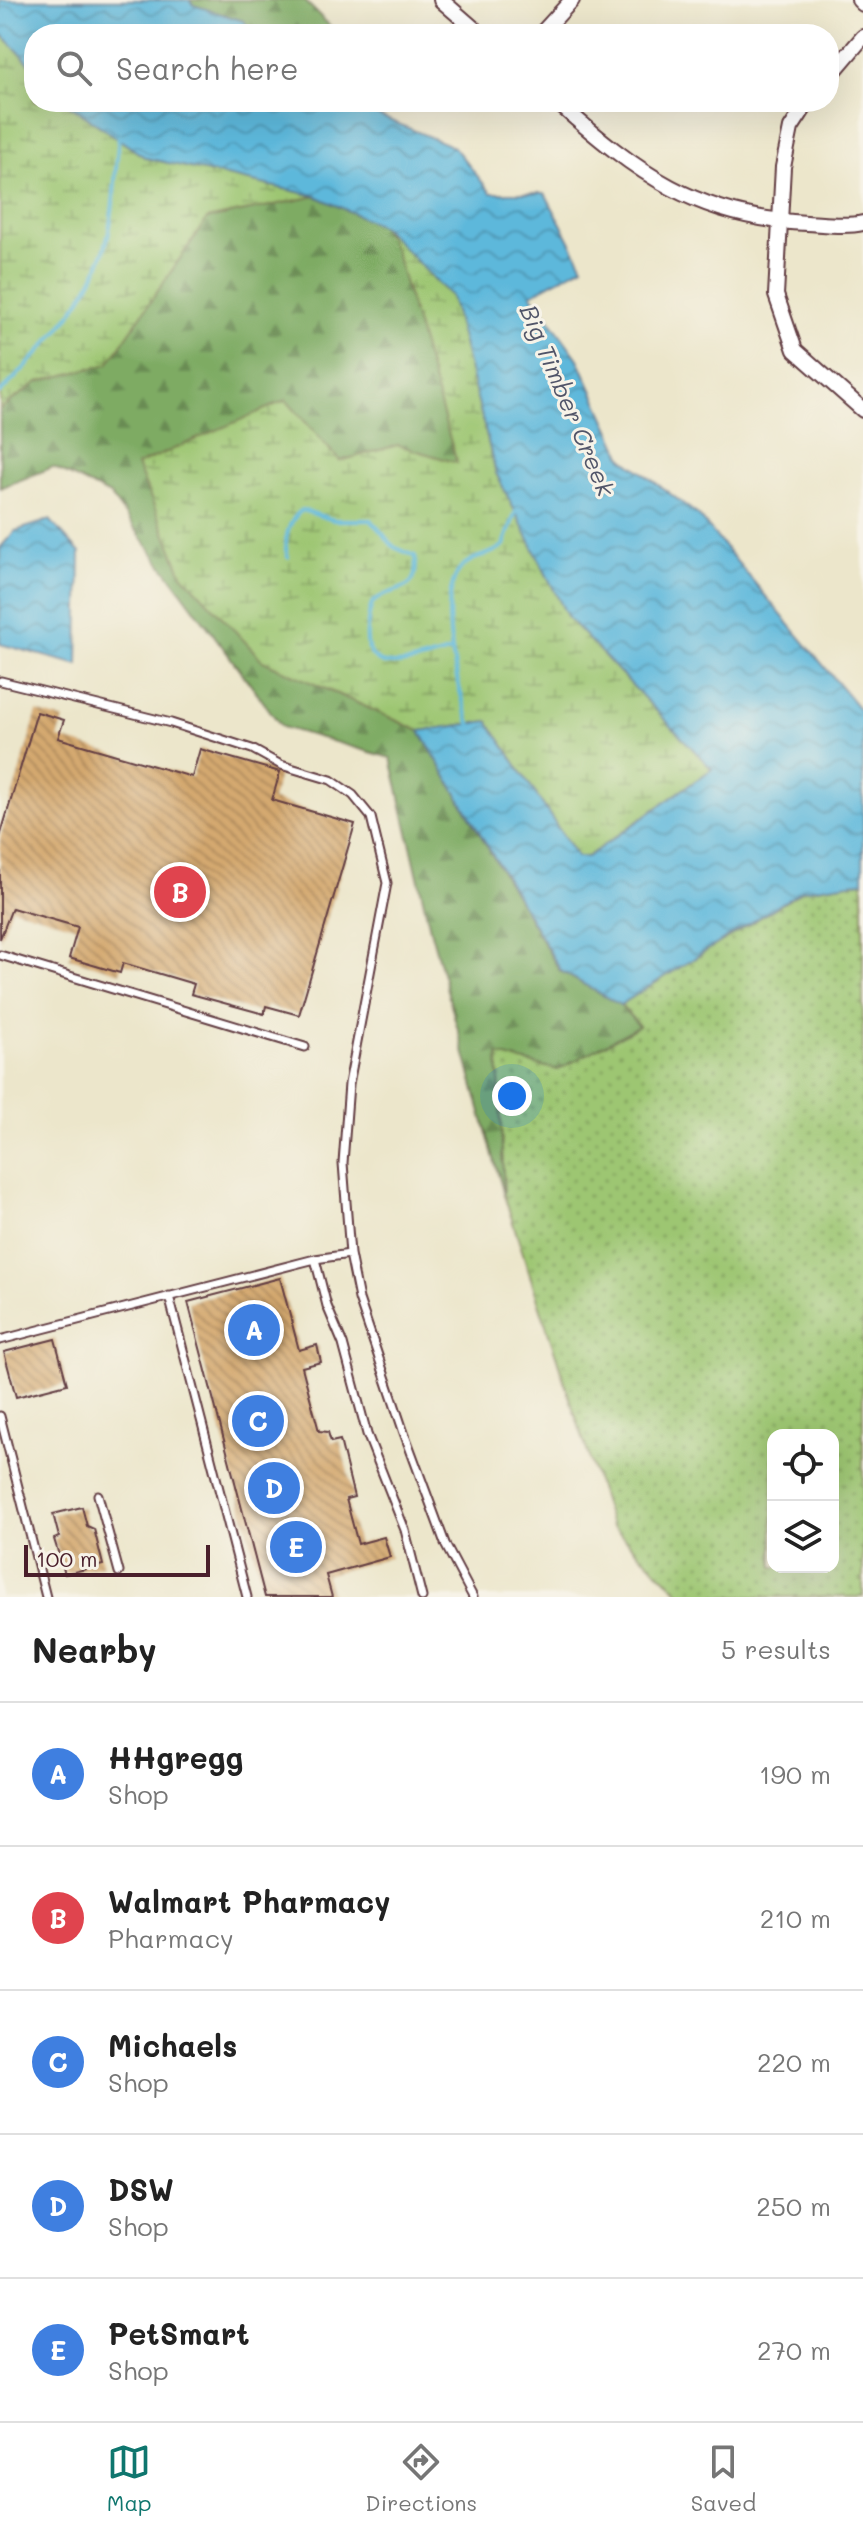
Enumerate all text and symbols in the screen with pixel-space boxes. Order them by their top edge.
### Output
search box [24,24,839,112]
icon: search [52,46,96,90]
text: Search here [116,48,299,88]
water label: Big Timber Creek [514,299,623,502]
pin: B [154,862,206,922]
your location [492,1076,532,1116]
pin: A [228,1300,280,1360]
pin: C [232,1391,284,1451]
map controls [767,1429,839,1573]
button: locate [767,1429,839,1501]
pin: D [248,1458,300,1518]
button: layers [767,1501,839,1573]
pin: E [270,1517,322,1577]
scale bar [24,1541,210,1577]
text: 100 m [36,1544,98,1573]
text: Nearby [32,1627,157,1672]
text: 5 results [721,1632,831,1666]
text: HHgregg [108,1737,243,1777]
text: A [49,1757,67,1791]
text: 190 m [759,1757,831,1791]
text: Shop [108,1777,169,1811]
text: Walmart Pharmacy [108,1881,390,1921]
text: B [49,1901,67,1935]
text: 210 m [760,1901,831,1935]
text: Pharmacy [108,1921,234,1955]
text: Michaels [108,2025,237,2065]
text: C [48,2045,68,2079]
text: 220 m [757,2045,831,2079]
text: Shop [108,2065,169,2099]
text: DSW [108,2169,174,2209]
text: D [49,2189,67,2223]
text: 250 m [756,2189,831,2223]
text: Shop [108,2209,169,2243]
text: PetSmart [108,2313,250,2353]
text: E [50,2333,66,2367]
text: 270 m [757,2333,831,2367]
text: Shop [108,2353,169,2387]
tab: Map [107,2440,152,2517]
tab: Directions [365,2440,477,2517]
tab: Saved [691,2440,756,2517]

